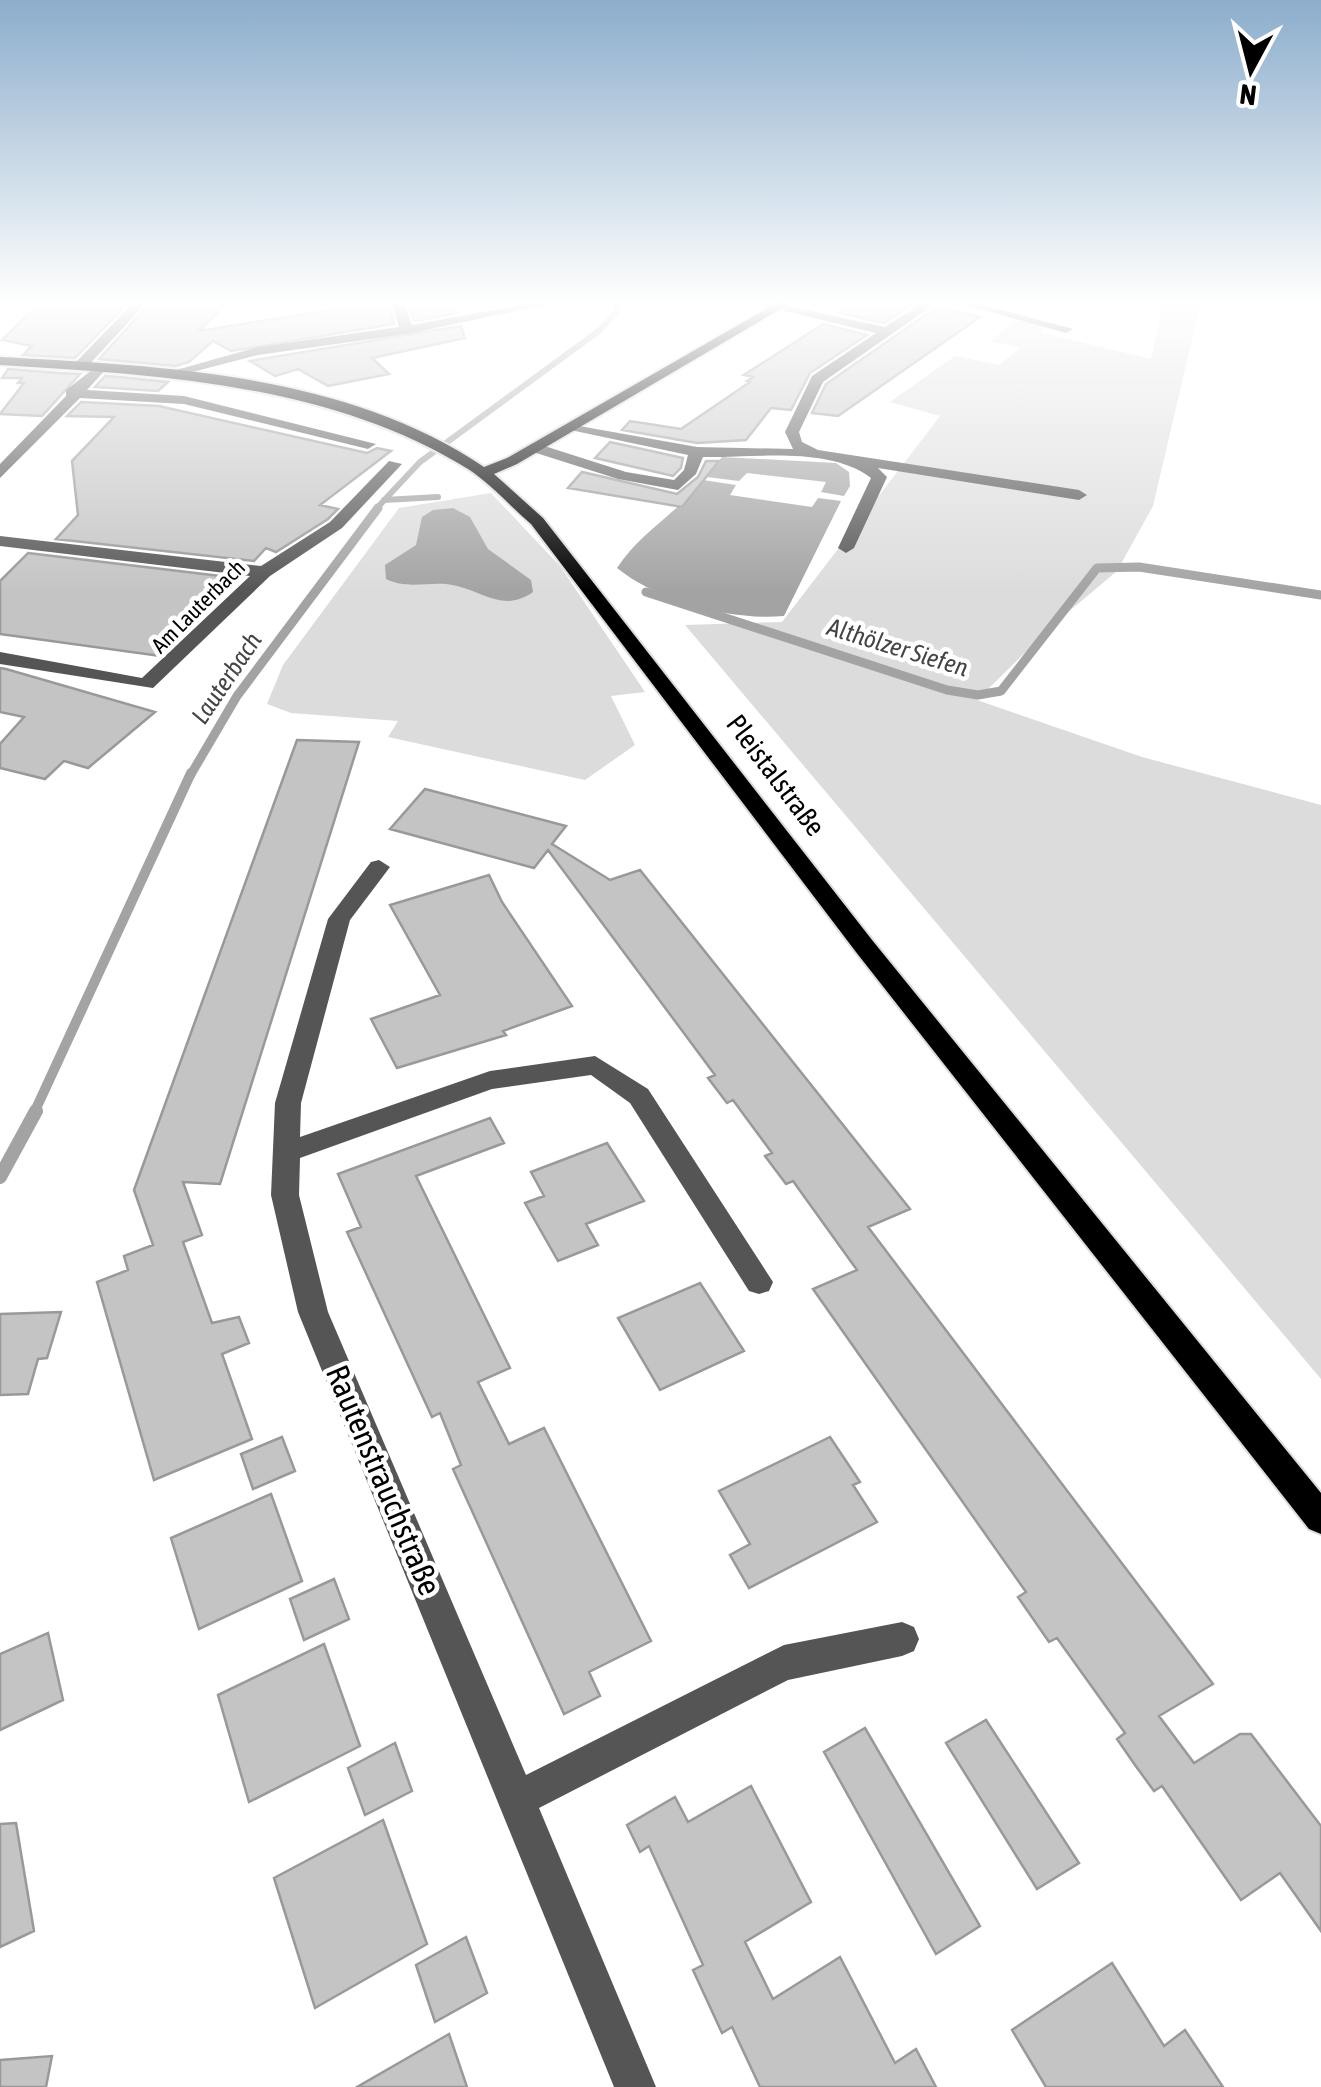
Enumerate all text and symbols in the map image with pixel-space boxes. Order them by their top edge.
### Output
north arrow [1201,20,1301,120]
text: N [1238,78,1258,112]
street label: Am Lauterbach [146,554,250,658]
water label: Althölzer Siefen [823,612,972,682]
water label: Lauterbach [185,627,267,729]
street label: Pleistalstraße [720,708,832,842]
street label: Rautenstrauchstraße [319,1360,449,1600]

